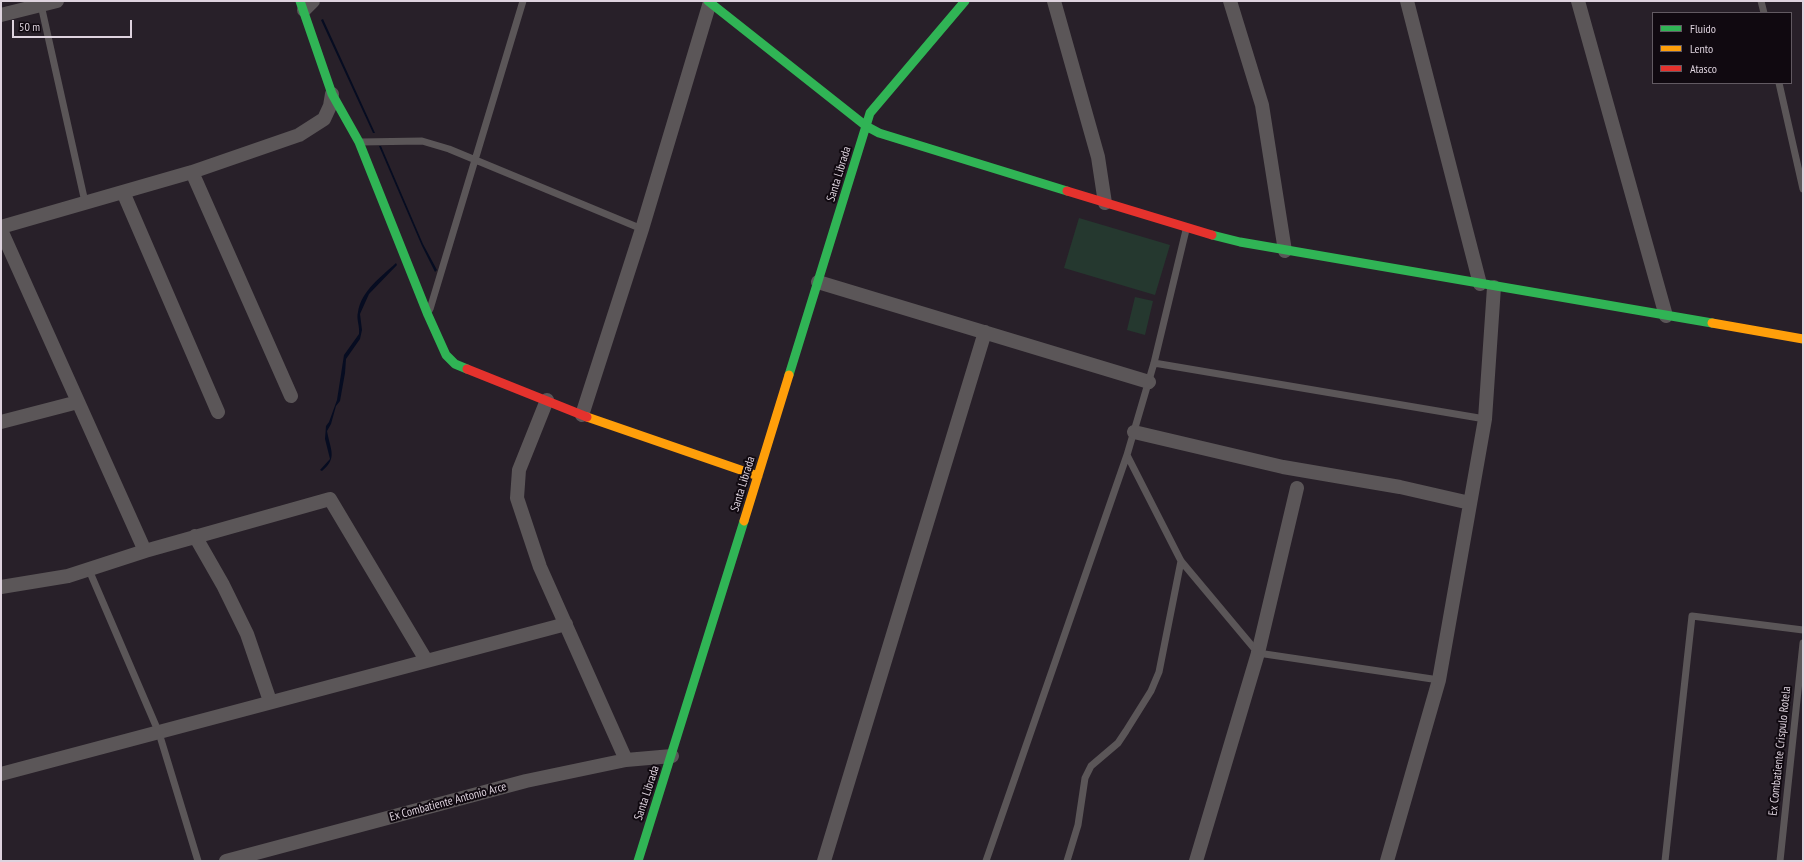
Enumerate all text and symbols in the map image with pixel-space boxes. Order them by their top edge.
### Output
scale bar [14,12,134,38]
legend [1652,12,1792,84]
text: 50 m [19,19,40,34]
text: Fluido [1690,21,1716,36]
text: Lento [1690,41,1713,56]
text: Atasco [1690,61,1717,76]
street label: Santa Librada [824,145,854,203]
street label: Santa Librada [728,455,758,513]
street label: Ex Combatiente Crispulo Rotela [1766,686,1794,816]
street label: Santa Librada [631,764,663,822]
street label: Ex Combatiente Antonio Arce [388,779,508,825]

